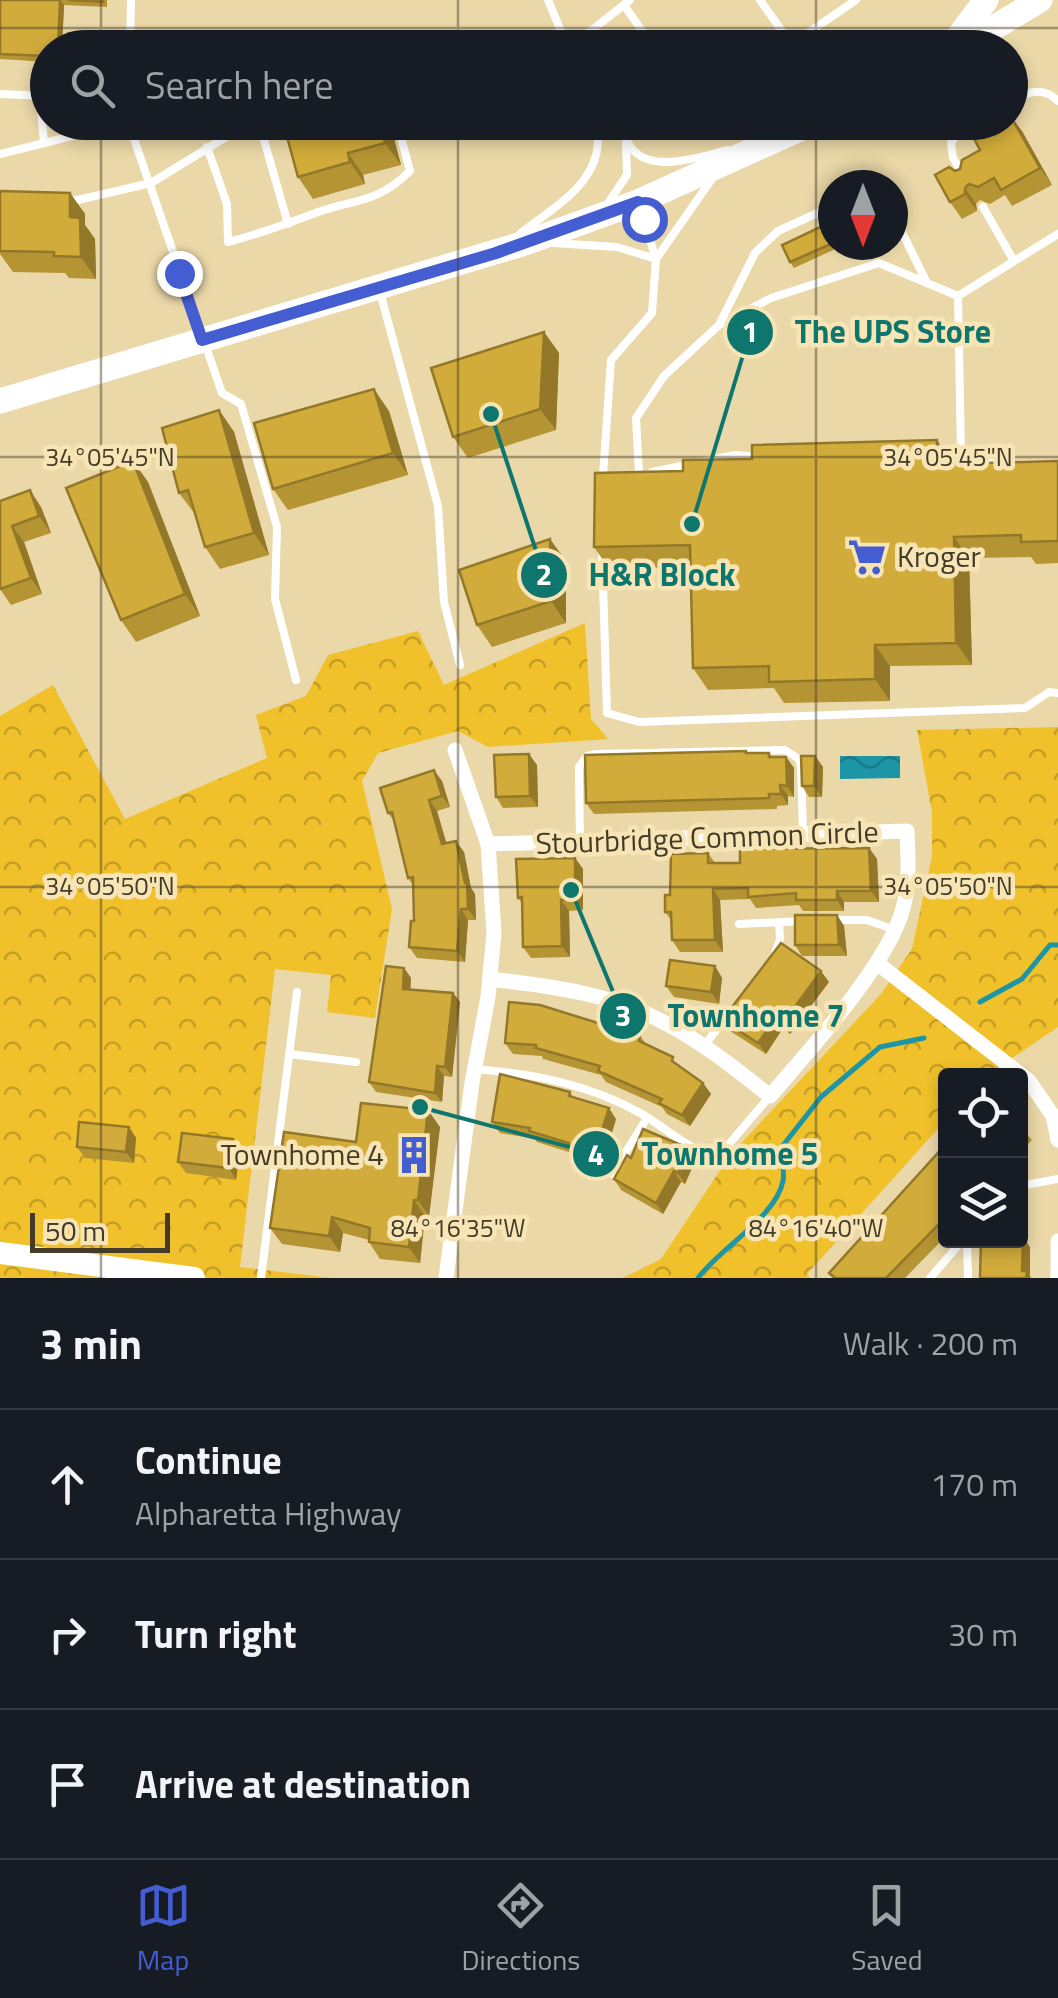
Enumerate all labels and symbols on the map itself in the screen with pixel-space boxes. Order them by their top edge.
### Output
north arrow [818,170,908,260]
route start [622,197,668,243]
route end [157,251,203,297]
callout: The UPS Store [725,301,1011,363]
text: The UPS Store [795,307,991,355]
text: 1 [742,308,758,354]
text: 34°05'45"N [45,438,175,476]
text: 34°05'45"N [883,438,1013,476]
place label: Kroger [897,533,981,579]
supermarket icon: Kroger [846,536,888,578]
callout: H&R Block [519,544,755,606]
text: H&R Block [589,550,736,598]
text: 2 [536,551,552,597]
street label: Stourbridge Common Circle [535,808,879,866]
text: 34°05'50"N [45,867,175,905]
text: 34°05'50"N [883,867,1013,905]
callout: Townhome 7 [598,985,865,1047]
text: Townhome 7 [668,991,844,1039]
text: 3 [615,992,631,1038]
callout: Townhome 5 [571,1123,838,1185]
text: Townhome 5 [642,1129,818,1177]
place label: Townhome 4 [221,1131,384,1177]
text: 4 [588,1131,604,1177]
building icon: Townhome 4 [393,1134,435,1176]
scale bar [30,1208,170,1252]
text: 84°16'35"W [391,1209,525,1247]
text: 84°16'40"W [749,1209,883,1247]

